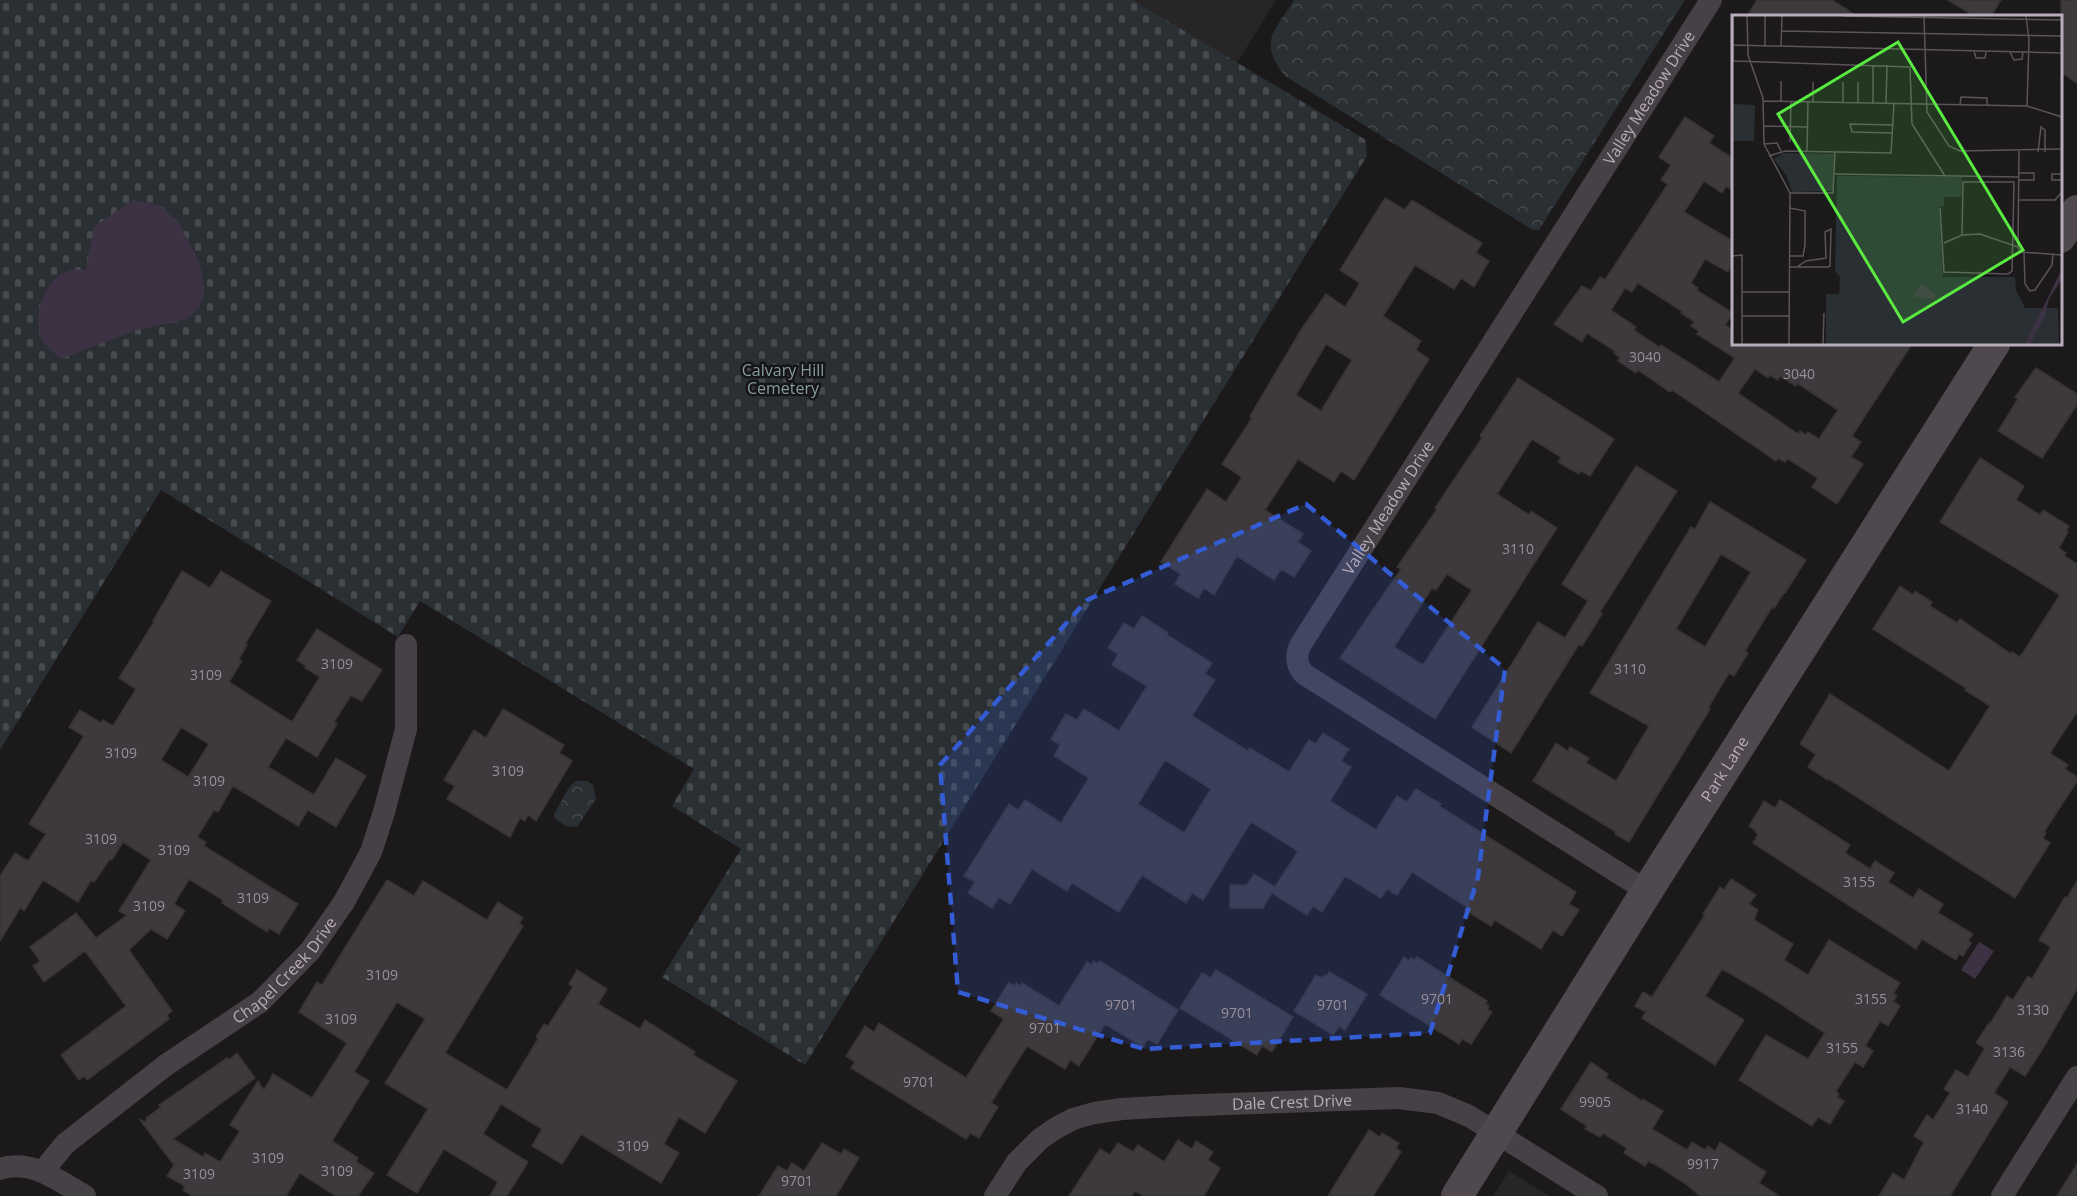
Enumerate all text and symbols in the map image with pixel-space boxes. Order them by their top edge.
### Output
inset map [1732,15,2062,345]
street label: Valley Meadow Drive [1598,26,1700,169]
house number: 3040 [1629,347,1661,366]
park label: Calvary Hill Cemetery [742,359,824,399]
house number: 3040 [1783,364,1815,383]
street label: Valley Meadow Drive [1337,436,1439,579]
house number: 3110 [1502,539,1534,558]
house number: 3109 [321,654,353,673]
house number: 3110 [1614,659,1646,678]
house number: 3109 [190,665,222,684]
street label: Park Lane [1695,732,1754,806]
house number: 3109 [105,743,137,762]
house number: 3109 [492,761,524,780]
house number: 3109 [193,771,225,790]
house number: 3109 [85,829,117,848]
house number: 3109 [158,840,190,859]
house number: 3155 [1843,872,1875,891]
house number: 3109 [237,888,269,907]
house number: 3109 [133,896,165,915]
street label: Chapel Creek Drive [228,912,342,1029]
house number: 3109 [366,965,398,984]
house number: 9701 [1421,989,1453,1008]
house number: 3155 [1855,989,1887,1008]
house number: 9701 [1105,995,1137,1014]
house number: 9701 [1317,995,1349,1014]
house number: 3130 [2017,1000,2049,1019]
house number: 9701 [1221,1003,1253,1022]
house number: 3109 [325,1009,357,1028]
house number: 9701 [1029,1018,1061,1037]
house number: 3155 [1826,1038,1858,1057]
house number: 3136 [1993,1042,2025,1061]
house number: 9701 [903,1072,935,1091]
street label: Dale Crest Drive [1232,1089,1352,1115]
house number: 9905 [1579,1092,1611,1111]
house number: 3140 [1956,1099,1988,1118]
house number: 3109 [617,1136,649,1155]
house number: 3109 [252,1148,284,1167]
house number: 9917 [1687,1154,1719,1173]
house number: 3109 [321,1161,353,1180]
house number: 3109 [183,1164,215,1183]
house number: 9701 [781,1171,813,1190]

